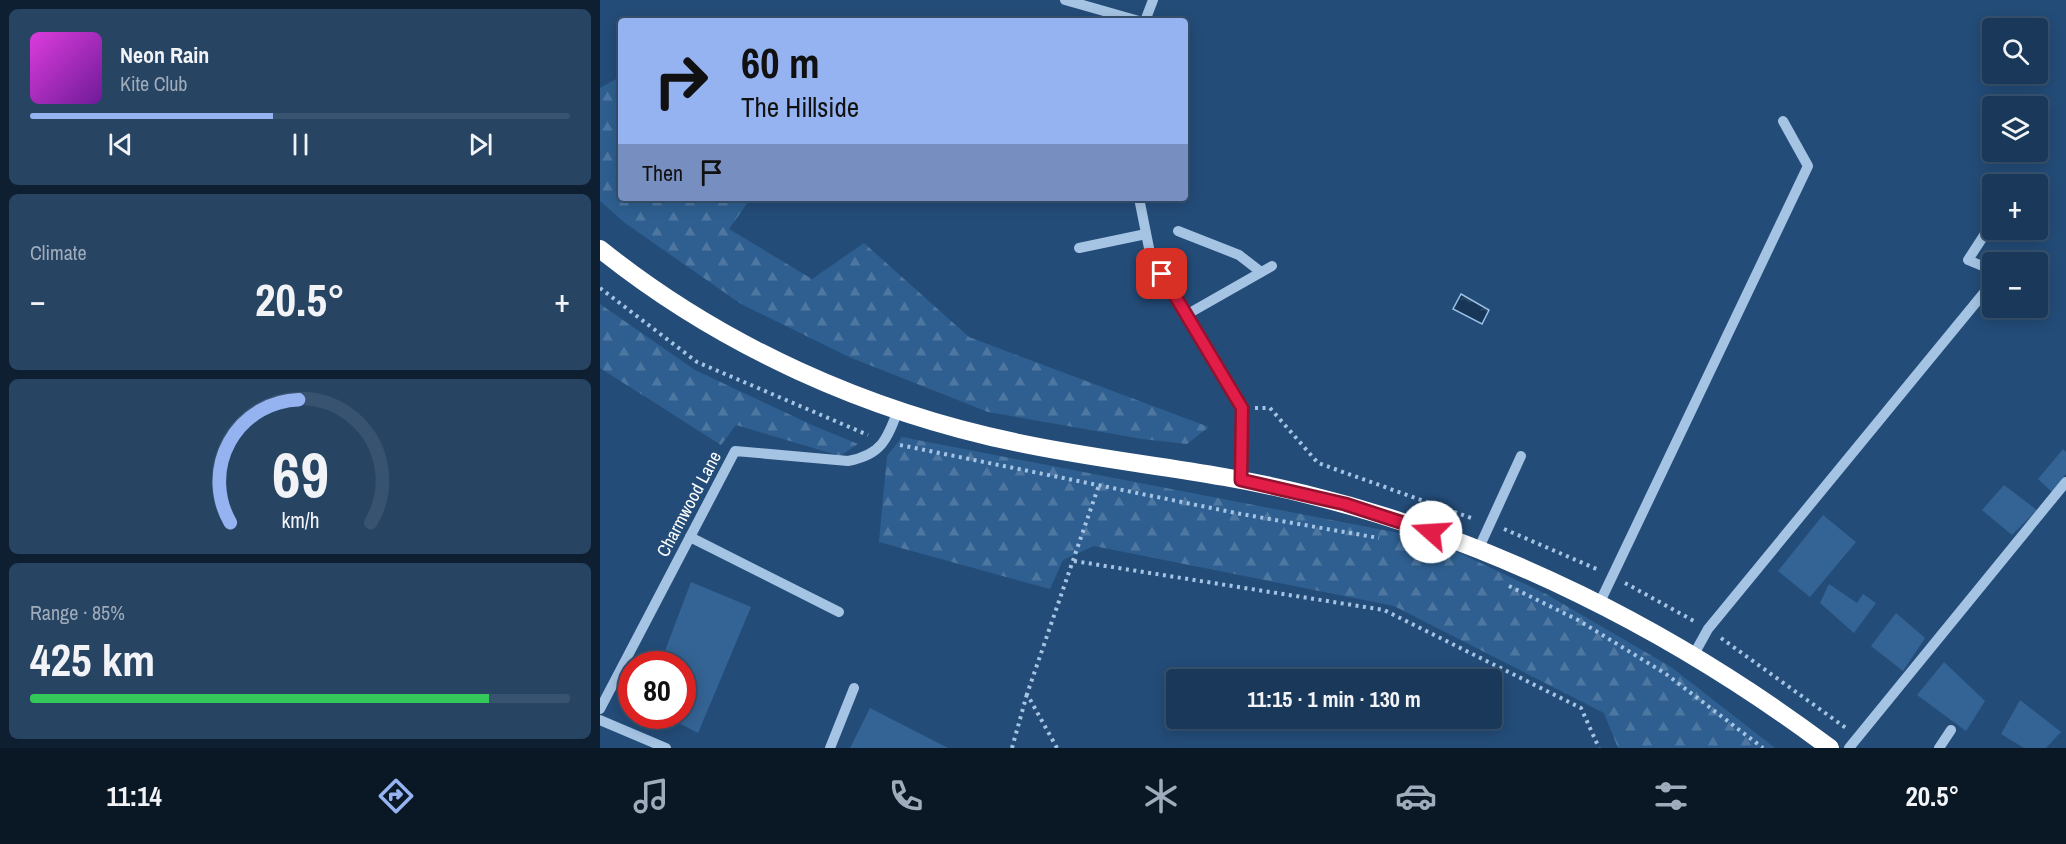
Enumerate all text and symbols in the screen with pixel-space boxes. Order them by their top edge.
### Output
map controls [1982,18,2048,318]
button: search [1982,18,2048,84]
text: 60 m [741,35,820,91]
text: Neon Rain [120,40,209,70]
icon: right [642,42,720,120]
text: Kite Club [120,70,187,97]
text: The Hillside [741,89,859,125]
button: layers [1982,96,2048,162]
icon: previous [104,128,137,161]
icon: pause [284,128,317,161]
icon: next [464,128,497,161]
icon: arrive [695,156,728,189]
text: Then [642,158,683,188]
button: + [1982,174,2048,240]
text: Climate [30,239,87,266]
pin [1136,248,1187,299]
button: − [1982,252,2048,318]
icon: arrive [1145,257,1178,290]
text: 20.5° [255,269,345,330]
text: − [30,278,46,322]
text: + [554,278,570,322]
text: 69 [272,433,328,517]
street label: Charmwood Lane [650,446,727,561]
position arrow [1399,500,1463,564]
text: km/h [281,507,319,536]
text: Range · 85% [30,599,125,626]
text: 425 km [30,629,155,690]
speed limit sign: 80 [618,651,696,729]
text: 11:15 · 1 min · 130 m [1247,684,1421,714]
icon: directions [375,775,417,817]
icon: music [630,775,672,817]
icon: phone [885,775,927,817]
icon: climate [1140,775,1182,817]
icon: car [1395,775,1437,817]
icon: filters [1650,775,1692,817]
text: 11:14 [107,778,162,814]
text: 20.5° [1905,778,1959,814]

